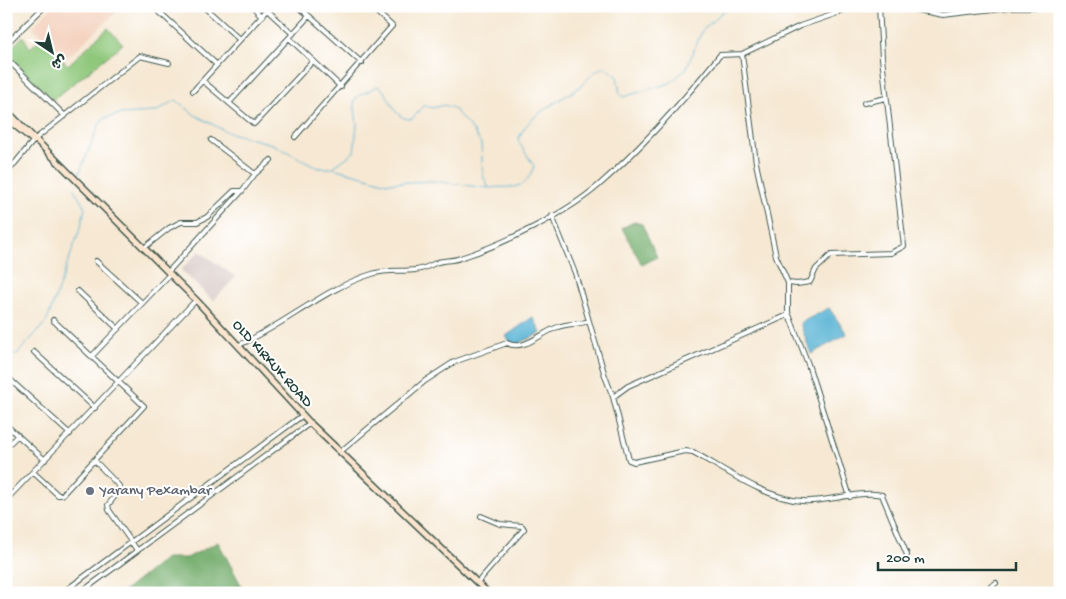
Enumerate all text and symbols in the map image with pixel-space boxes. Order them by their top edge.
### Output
north arrow [28,28,78,78]
text: ش [47,49,69,72]
street label: OLD KIRKUK ROAD [228,316,316,412]
place label: Yarany Pexambar [98,482,213,500]
marker: Yarany Pexambar [84,485,96,497]
scale bar [878,539,1016,571]
text: 200 m [886,550,925,568]

